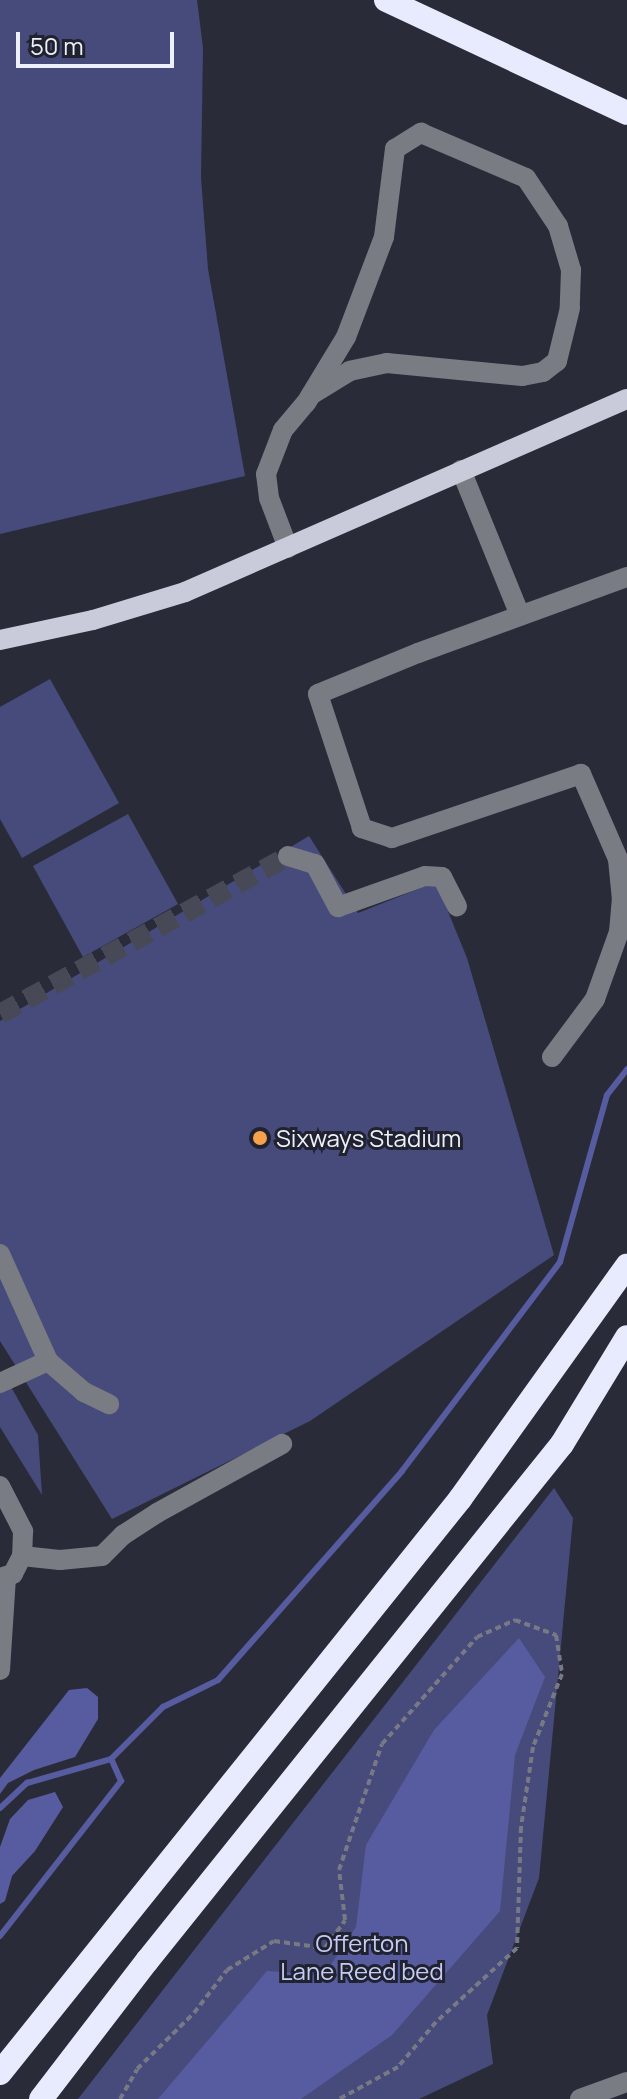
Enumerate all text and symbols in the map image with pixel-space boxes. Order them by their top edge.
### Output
scale bar [20,16,178,66]
text: 50 m [30,29,84,62]
place label: Sixways Stadium [276,1124,461,1152]
marker: Sixways Stadium [251,1129,269,1147]
park label: Offerton Lane Reed bed [280,1929,444,1985]

